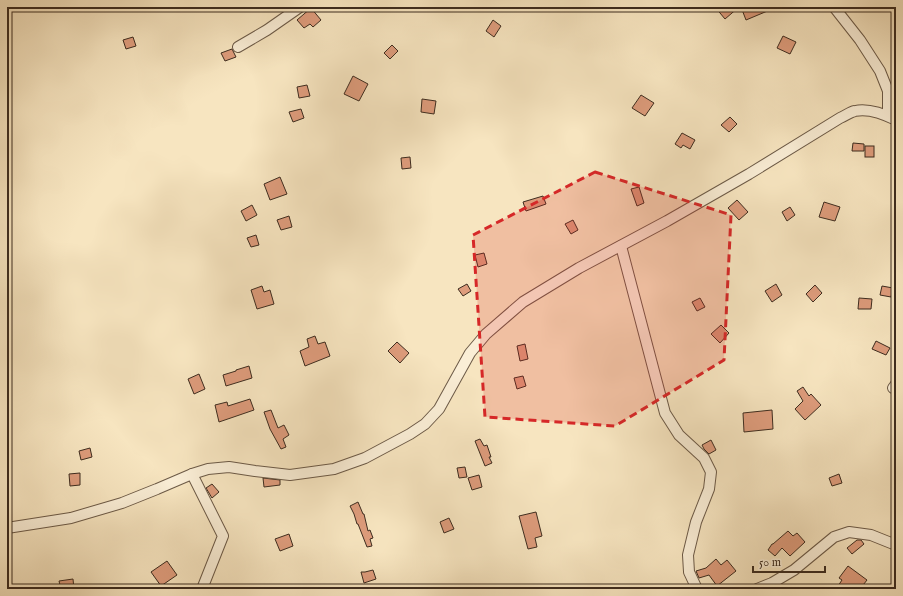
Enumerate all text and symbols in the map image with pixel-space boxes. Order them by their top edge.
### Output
scale bar [753,548,825,574]
text: 50 m [759,555,781,570]

